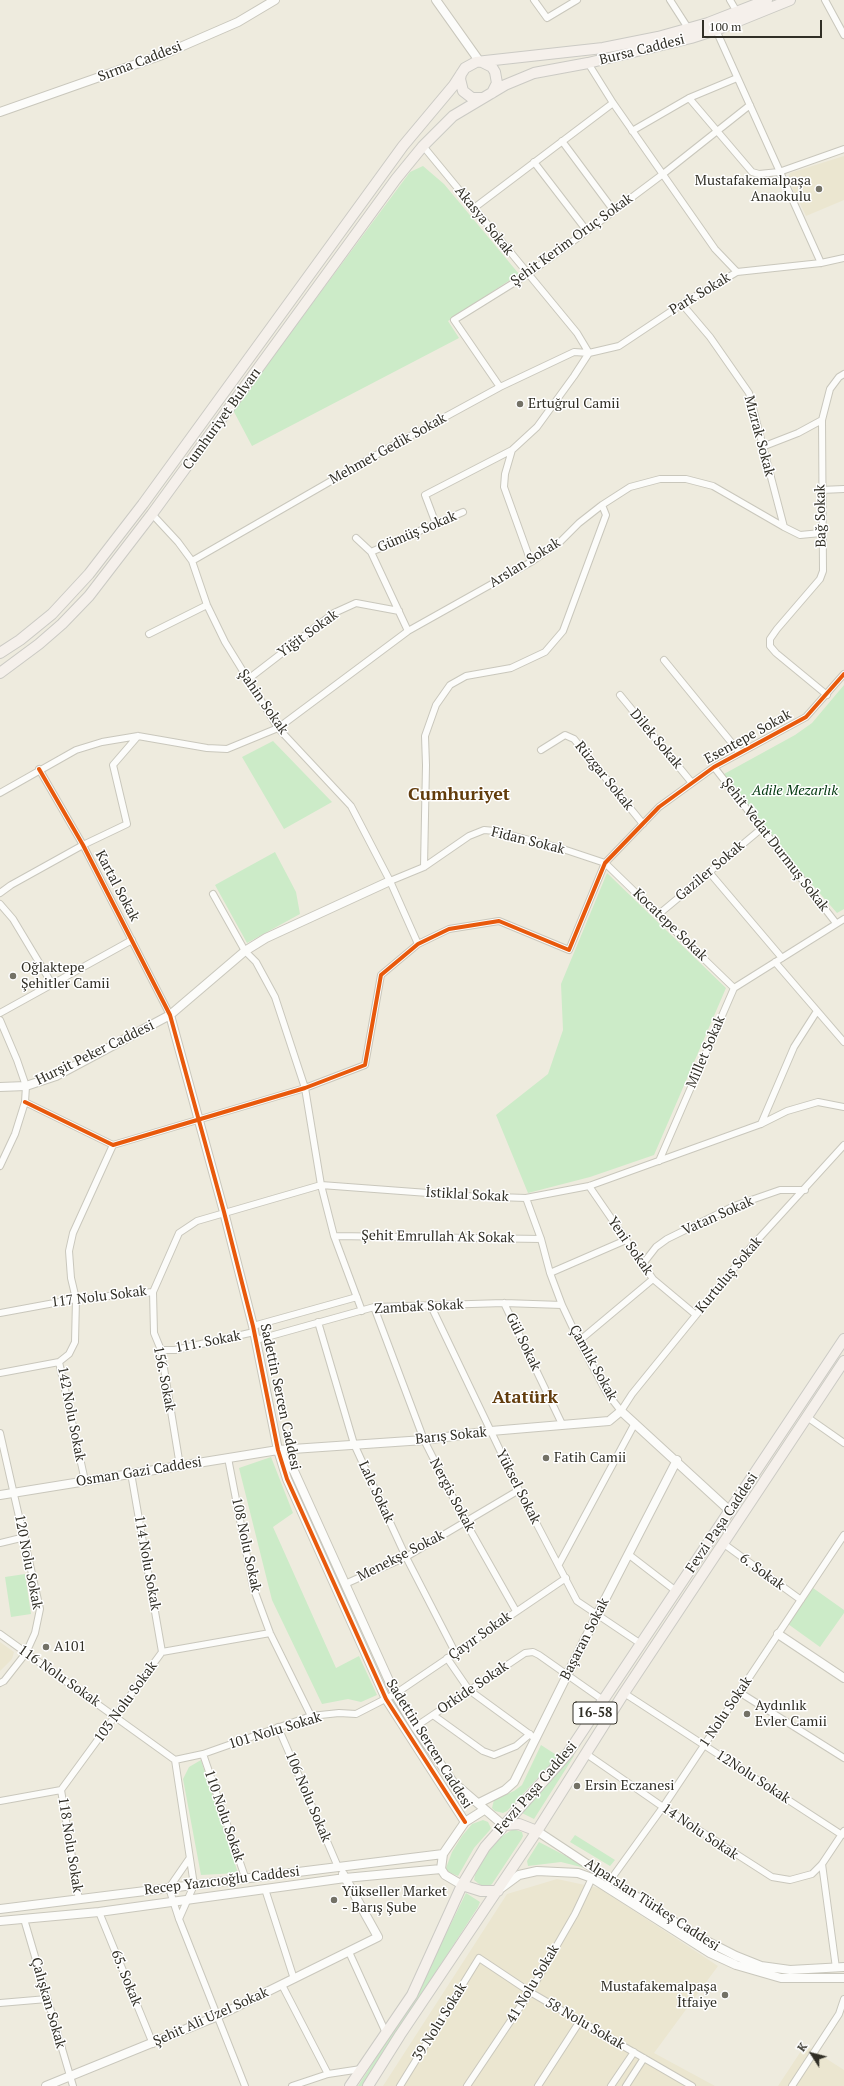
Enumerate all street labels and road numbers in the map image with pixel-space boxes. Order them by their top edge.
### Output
street label: Bursa Caddesi [598,31,686,69]
street label: Sırma Caddesi [96,38,184,86]
street label: Akasya Sokak [451,183,517,259]
street label: Şehit Kerim Oruç Sokak [508,190,636,290]
street label: Park Sokak [666,269,734,319]
street label: Cumhuriyet Bulvarı [179,365,265,473]
street label: Mızrak Sokak [740,394,778,478]
street label: Mehmet Gedik Sokak [327,410,449,488]
street label: Bağ Sokak [812,484,830,548]
street label: Gümüş Sokak [375,508,459,556]
street label: Arslan Sokak [486,534,564,592]
street label: Yiğit Sokak [275,607,341,661]
street label: Şahin Sokak [234,666,292,738]
street label: Dilek Sokak [626,706,686,772]
street label: Esentepe Sokak [702,706,794,768]
street label: Rüzgar Sokak [571,738,637,814]
street label: Şehit Vedat Durmuş Sokak [718,775,832,915]
street label: Fidan Sokak [490,824,566,858]
street label: Gaziler Sokak [672,837,748,905]
street label: Kartal Sokak [91,848,143,924]
street label: Kocatepe Sokak [629,885,711,965]
street label: Millet Sokak [683,1013,729,1091]
street label: Hurşit Peker Caddesi [33,1017,157,1089]
street label: İstiklal Sokak [425,1184,509,1206]
street label: Vatan Sokak [680,1193,756,1239]
street label: Yeni Sokak [604,1214,656,1278]
street label: Şehit Emrullah Ak Sokak [361,1227,515,1247]
street label: Kurtuluş Sokak [692,1233,766,1317]
street label: 117 Nolu Sokak [50,1283,148,1311]
street label: Zambak Sokak [374,1296,464,1318]
street label: Gül Sokak [502,1310,544,1374]
street label: Sadettin Sercen Caddesi [256,1322,304,1472]
street label: Çamlık Sokak [565,1322,621,1404]
street label: 111. Sokak [174,1327,242,1357]
street label: 156. Sokak [149,1345,179,1413]
street label: 142 Nolu Sokak [54,1365,88,1463]
street label: Barış Sokak [414,1424,488,1448]
street label: Yüksel Sokak [492,1447,544,1527]
street label: Osman Gazi Caddesi [75,1454,203,1490]
street label: Nergis Sokak [426,1456,478,1534]
street label: Lale Sokak [354,1458,398,1526]
street label: Fevzi Paşa Caddesi [682,1470,762,1576]
street label: 108 Nolu Sokak [228,1496,264,1594]
street label: 120 Nolu Sokak [11,1513,45,1611]
street label: 114 Nolu Sokak [130,1514,164,1612]
street label: Menekşe Sokak [355,1527,447,1585]
street label: 6. Sokak [736,1550,788,1594]
street label: Başaran Sokak [557,1595,613,1683]
street label: Çayır Sokak [445,1608,515,1664]
street label: 116 Nolu Sokak [15,1642,103,1710]
street label: 103 Nolu Sokak [91,1658,161,1746]
street label: Orkide Sokak [434,1658,512,1718]
street label: 1 Nolu Sokak [696,1674,756,1750]
street label: Sadettin Sercen Caddesi [382,1676,476,1812]
road number: 16-58 [573,1702,617,1724]
street label: 101 Nolu Sokak [227,1709,323,1753]
street label: Fevzi Paşa Caddesi [491,1738,581,1838]
street label: 12Nolu Sokak [713,1747,793,1807]
street label: 106 Nolu Sokak [281,1749,335,1845]
street label: 110 Nolu Sokak [200,1768,248,1864]
street label: 118 Nolu Sokak [54,1796,86,1894]
street label: 14 Nolu Sokak [659,1800,741,1864]
street label: Alparslan Türkeş Caddesi [581,1855,723,1955]
street label: Recep Yazıcıoğlu Caddesi [143,1863,301,1899]
street label: 41 Nolu Sokak [503,1942,563,2026]
street label: 65. Sokak [107,1948,145,2008]
street label: Çalışkan Sokak [27,1956,69,2050]
street label: 39 Nolu Sokak [409,1980,471,2064]
street label: Şehit Ali Uzel Sokak [151,1984,271,2050]
street label: 58 Nolu Sokak [542,1995,628,2053]

